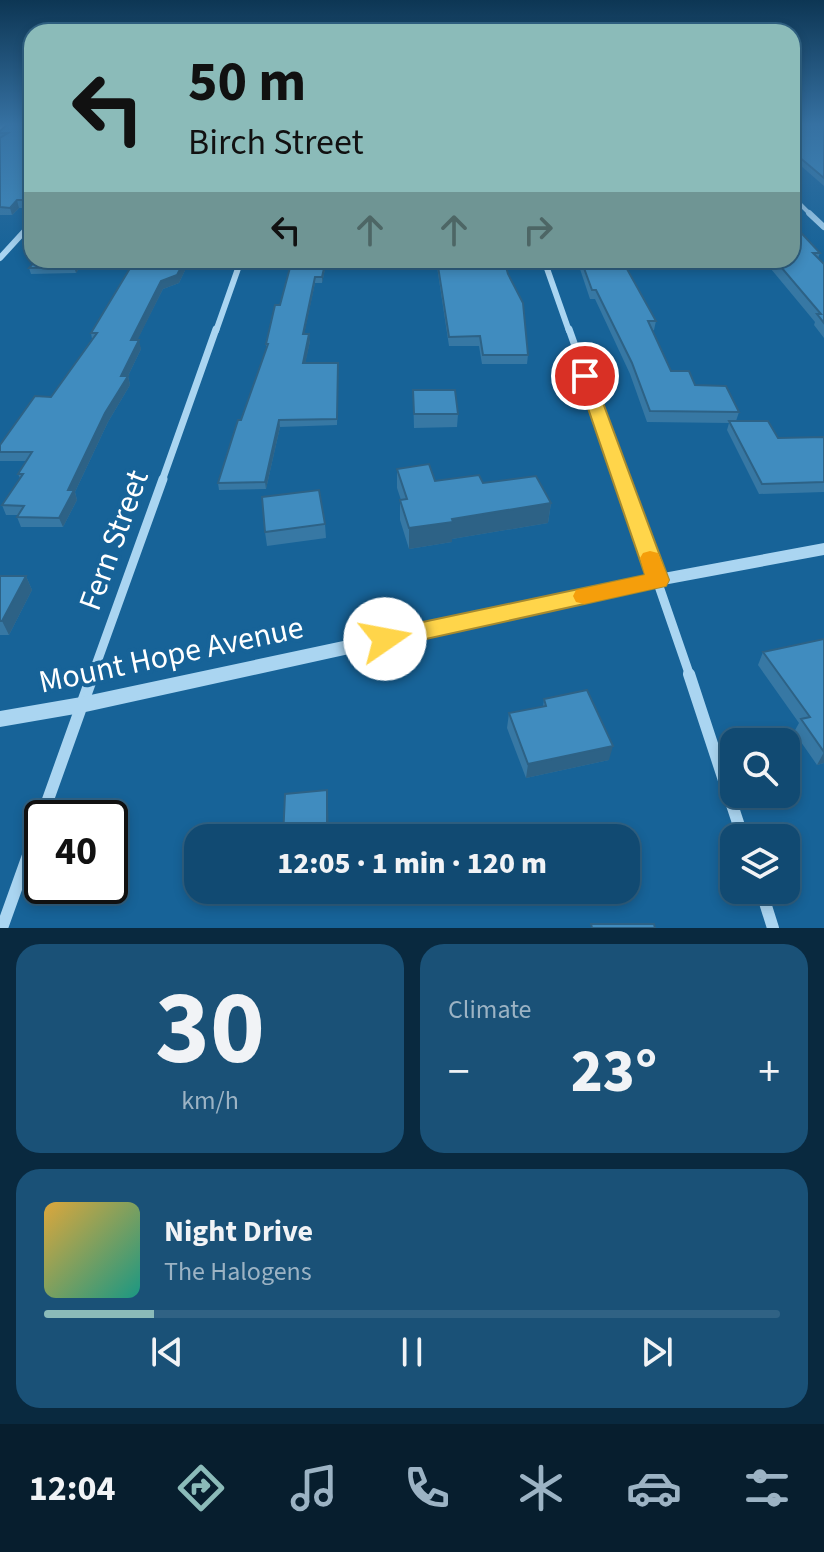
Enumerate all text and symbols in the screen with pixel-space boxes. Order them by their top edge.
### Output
text: 50 m [188,43,306,122]
icon: left [56,56,160,160]
text: Birch Street [188,117,364,168]
icon: left [264,208,308,252]
icon: ahead [348,208,392,252]
icon: ahead [432,208,476,252]
icon: right [516,208,560,252]
pin [551,342,619,410]
icon: arrive [563,354,607,398]
street label: Fern Street [67,464,161,617]
position arrow [343,597,427,681]
street label: Mount Hope Avenue [35,604,308,706]
map controls [720,728,800,904]
button: search [720,728,800,808]
speed limit sign: 40 [24,800,128,904]
button: layers [720,824,800,904]
text: 12:05 · 1 min · 120 m [277,842,547,885]
text: 30 [155,956,265,1104]
text: Climate [448,991,532,1028]
text: 23° [571,1030,657,1115]
text: − [448,1041,470,1104]
text: + [758,1041,780,1104]
text: km/h [181,1082,239,1119]
text: Night Drive [164,1210,313,1253]
text: The Halogens [164,1253,312,1290]
icon: previous [145,1330,189,1374]
icon: pause [390,1330,434,1374]
icon: next [635,1330,679,1374]
icon: directions [173,1460,229,1516]
icon: music [286,1460,342,1516]
icon: phone [399,1460,455,1516]
icon: climate [513,1460,569,1516]
icon: car [626,1460,682,1516]
icon: filters [739,1460,795,1516]
text: 12:04 [29,1463,115,1514]

